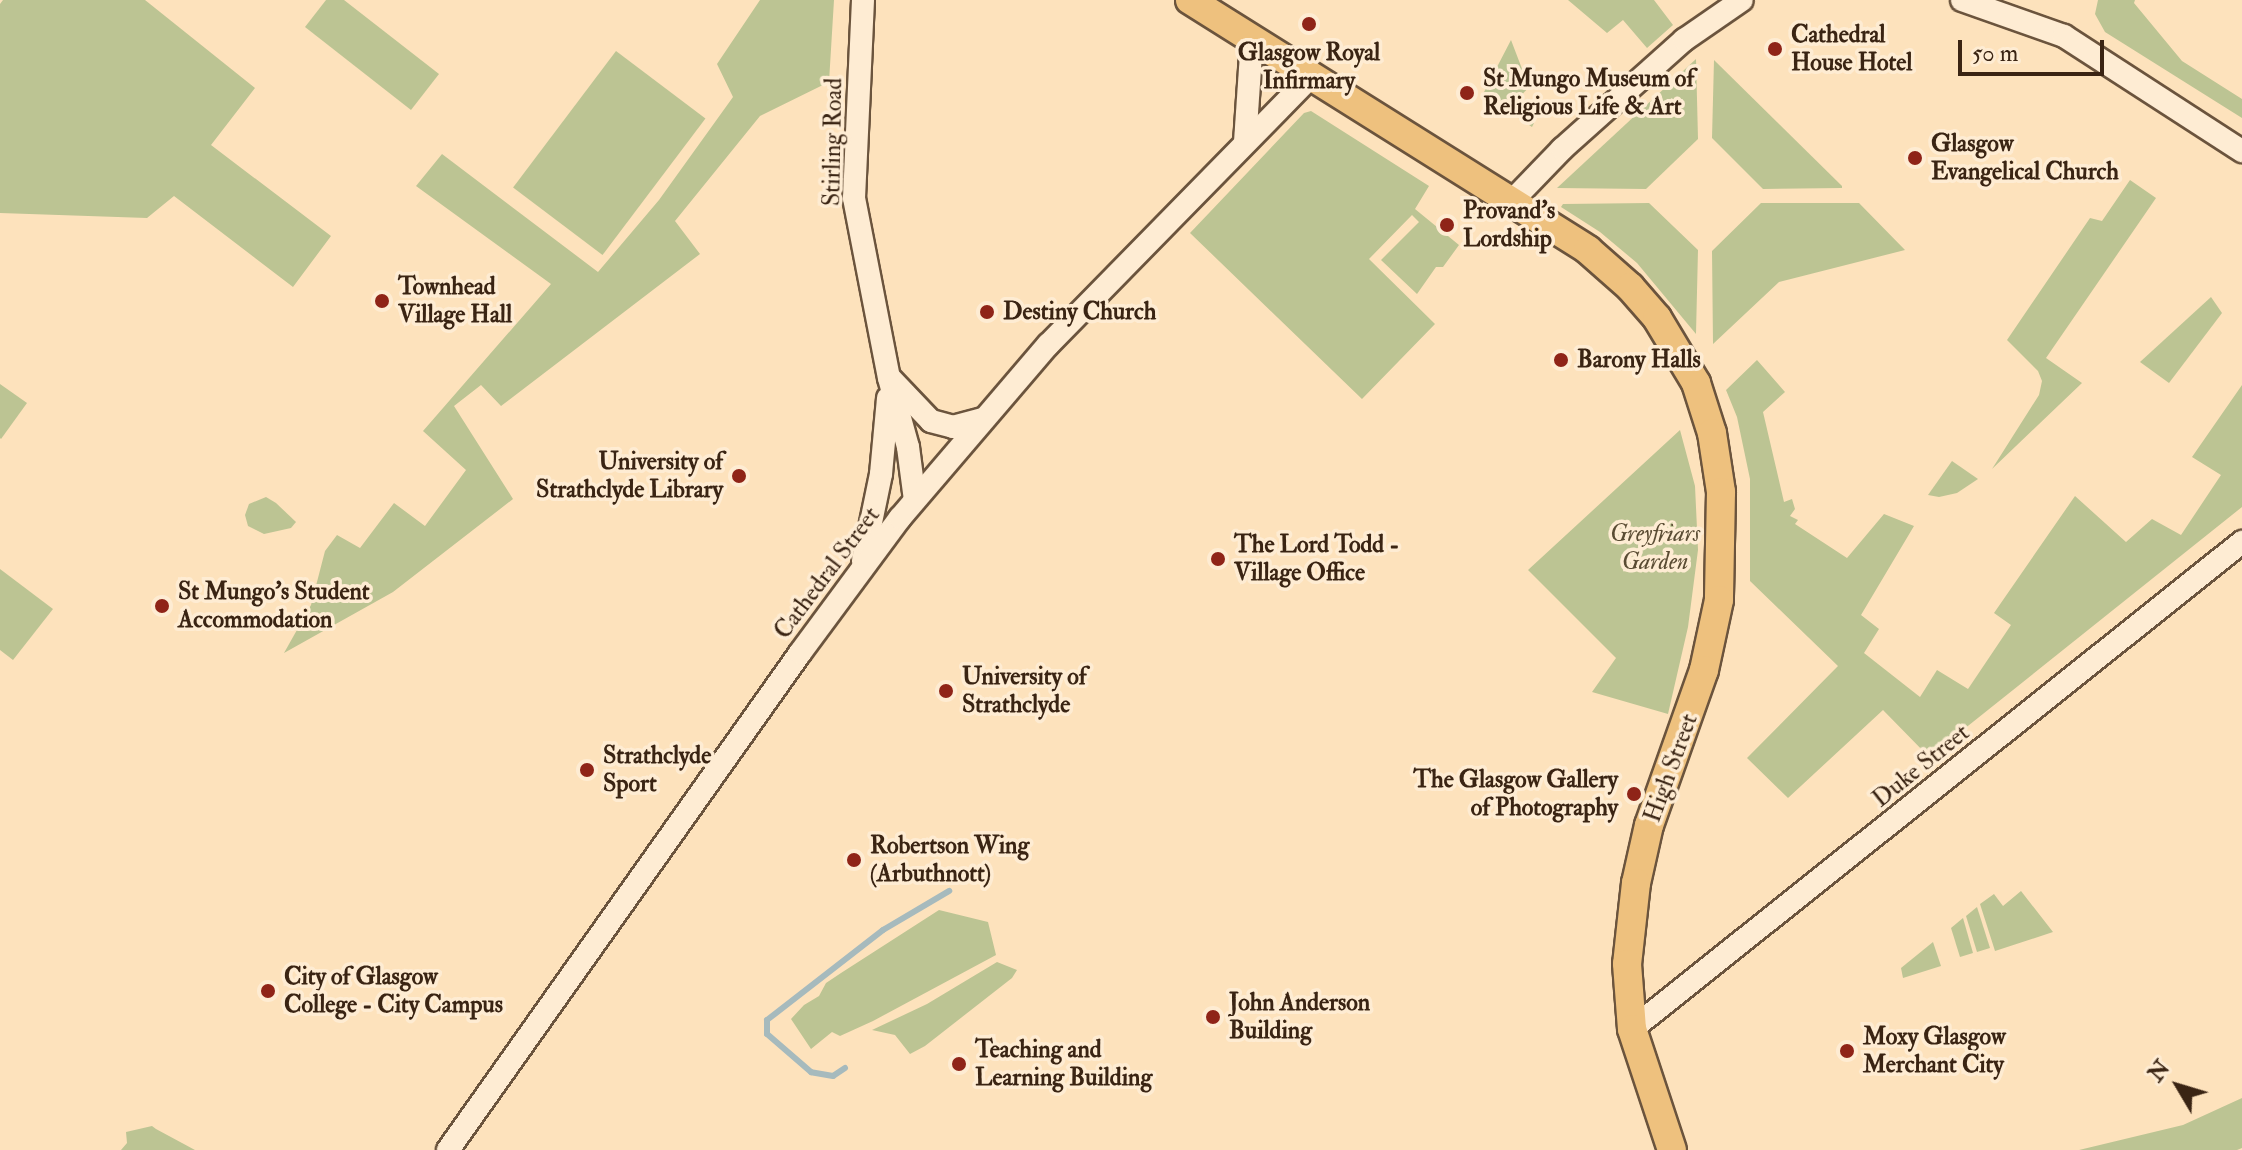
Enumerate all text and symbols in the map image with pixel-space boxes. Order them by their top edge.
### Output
marker: Glasgow Royal Infirmary [1298,13,1320,35]
place label: Cathedral House Hotel [1791,21,1912,77]
scale bar [1962,24,2108,74]
text: 50 m [1972,38,2018,69]
place label: Glasgow Royal Infirmary [1238,39,1380,95]
marker: Cathedral House Hotel [1766,40,1784,58]
place label: St Mungo Museum of Religious Life & Art [1483,65,1694,121]
street label: Stirling Road [817,78,849,206]
marker: St Mungo Museum of Religious Life & Art [1458,84,1476,102]
place label: Glasgow Evangelical Church [1931,130,2119,186]
marker: Glasgow Evangelical Church [1906,149,1924,167]
place label: Provand's Lordship [1463,197,1555,253]
marker: Provand's Lordship [1438,216,1456,234]
place label: Townhead Village Hall [398,273,512,329]
marker: Townhead Village Hall [373,292,391,310]
place label: Destiny Church [1003,298,1156,326]
marker: Destiny Church [978,303,996,321]
place label: Barony Halls [1577,346,1701,374]
marker: Barony Halls [1552,351,1570,369]
place label: University of Strathclyde Library [536,448,723,504]
marker: University of Strathclyde Library [730,467,748,485]
street label: Cathedral Street [768,501,886,645]
park label: Greyfriars Garden [1610,520,1700,576]
place label: The Lord Todd - Village Office [1234,531,1399,587]
marker: The Lord Todd - Village Office [1209,550,1227,568]
place label: St Mungo's Student Accommodation [178,578,370,634]
marker: St Mungo's Student Accommodation [153,597,171,615]
place label: University of Strathclyde [962,663,1086,719]
marker: University of Strathclyde [937,682,955,700]
street label: High Street [1638,710,1704,826]
street label: Duke Street [1867,718,1975,814]
place label: Strathclyde Sport [603,742,711,798]
marker: Strathclyde Sport [578,761,596,779]
place label: The Glasgow Gallery of Photography [1413,766,1618,822]
marker: The Glasgow Gallery of Photography [1625,785,1643,803]
place label: Robertson Wing (Arbuthnott) [870,832,1029,888]
marker: Robertson Wing (Arbuthnott) [845,851,863,869]
place label: City of Glasgow College - City Campus [284,963,503,1019]
marker: City of Glasgow College - City Campus [259,982,277,1000]
place label: John Anderson Building [1229,989,1370,1045]
marker: John Anderson Building [1204,1008,1222,1026]
place label: Moxy Glasgow Merchant City [1863,1023,2006,1079]
place label: Teaching and Learning Building [975,1036,1152,1092]
marker: Moxy Glasgow Merchant City [1838,1042,1856,1060]
north arrow [2138,1046,2218,1126]
marker: Teaching and Learning Building [950,1055,968,1073]
text: N [2142,1055,2176,1088]

